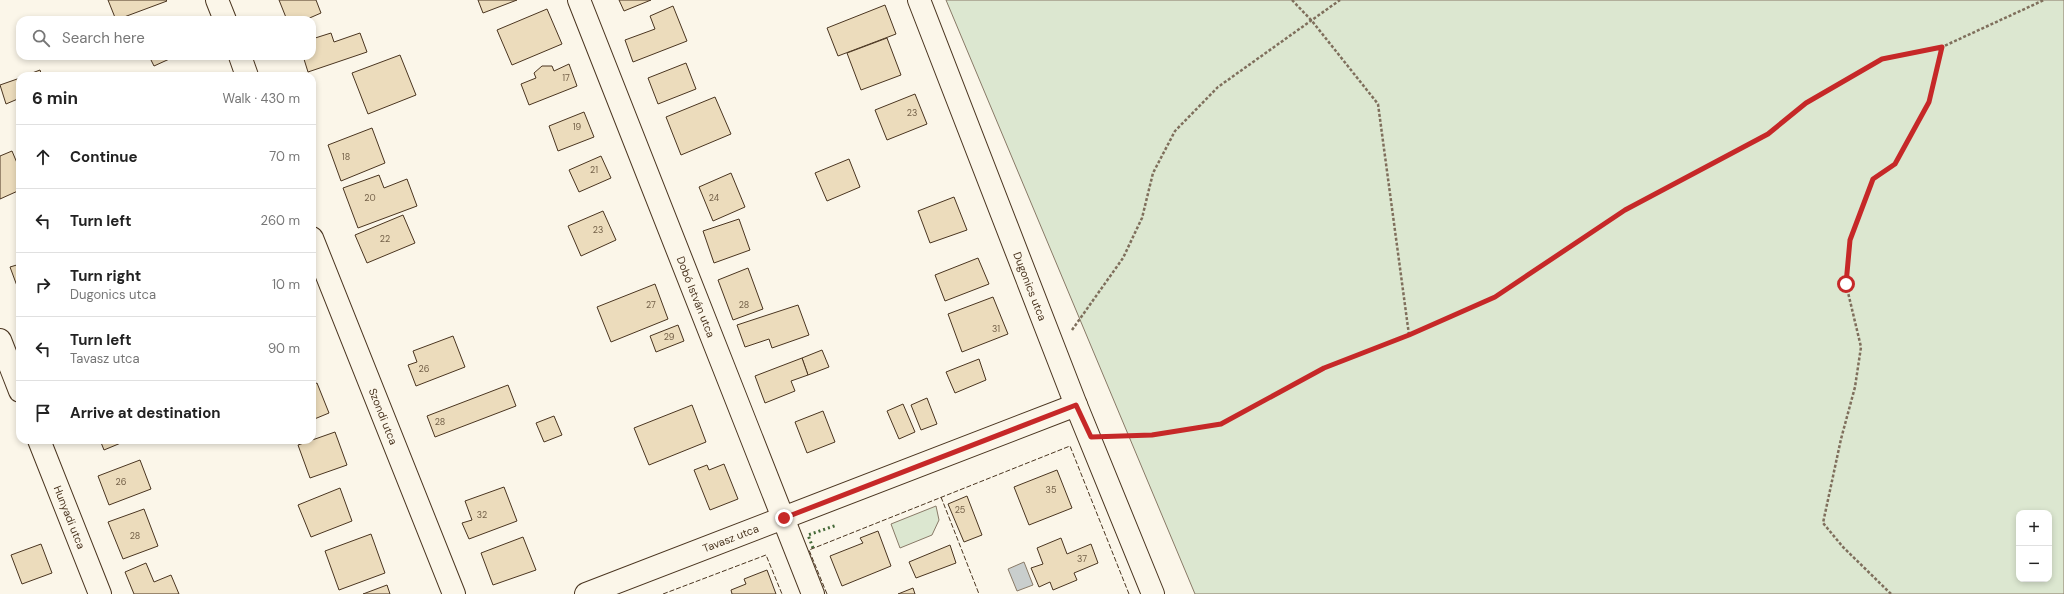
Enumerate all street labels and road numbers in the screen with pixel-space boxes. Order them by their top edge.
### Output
street label: Dugonics utca [1010,250,1050,323]
street label: Dobó István utca [674,254,718,339]
street label: Szondi utca [366,386,401,447]
street label: Hunyadi utca [51,483,88,551]
street label: Tavasz utca [701,521,761,555]

